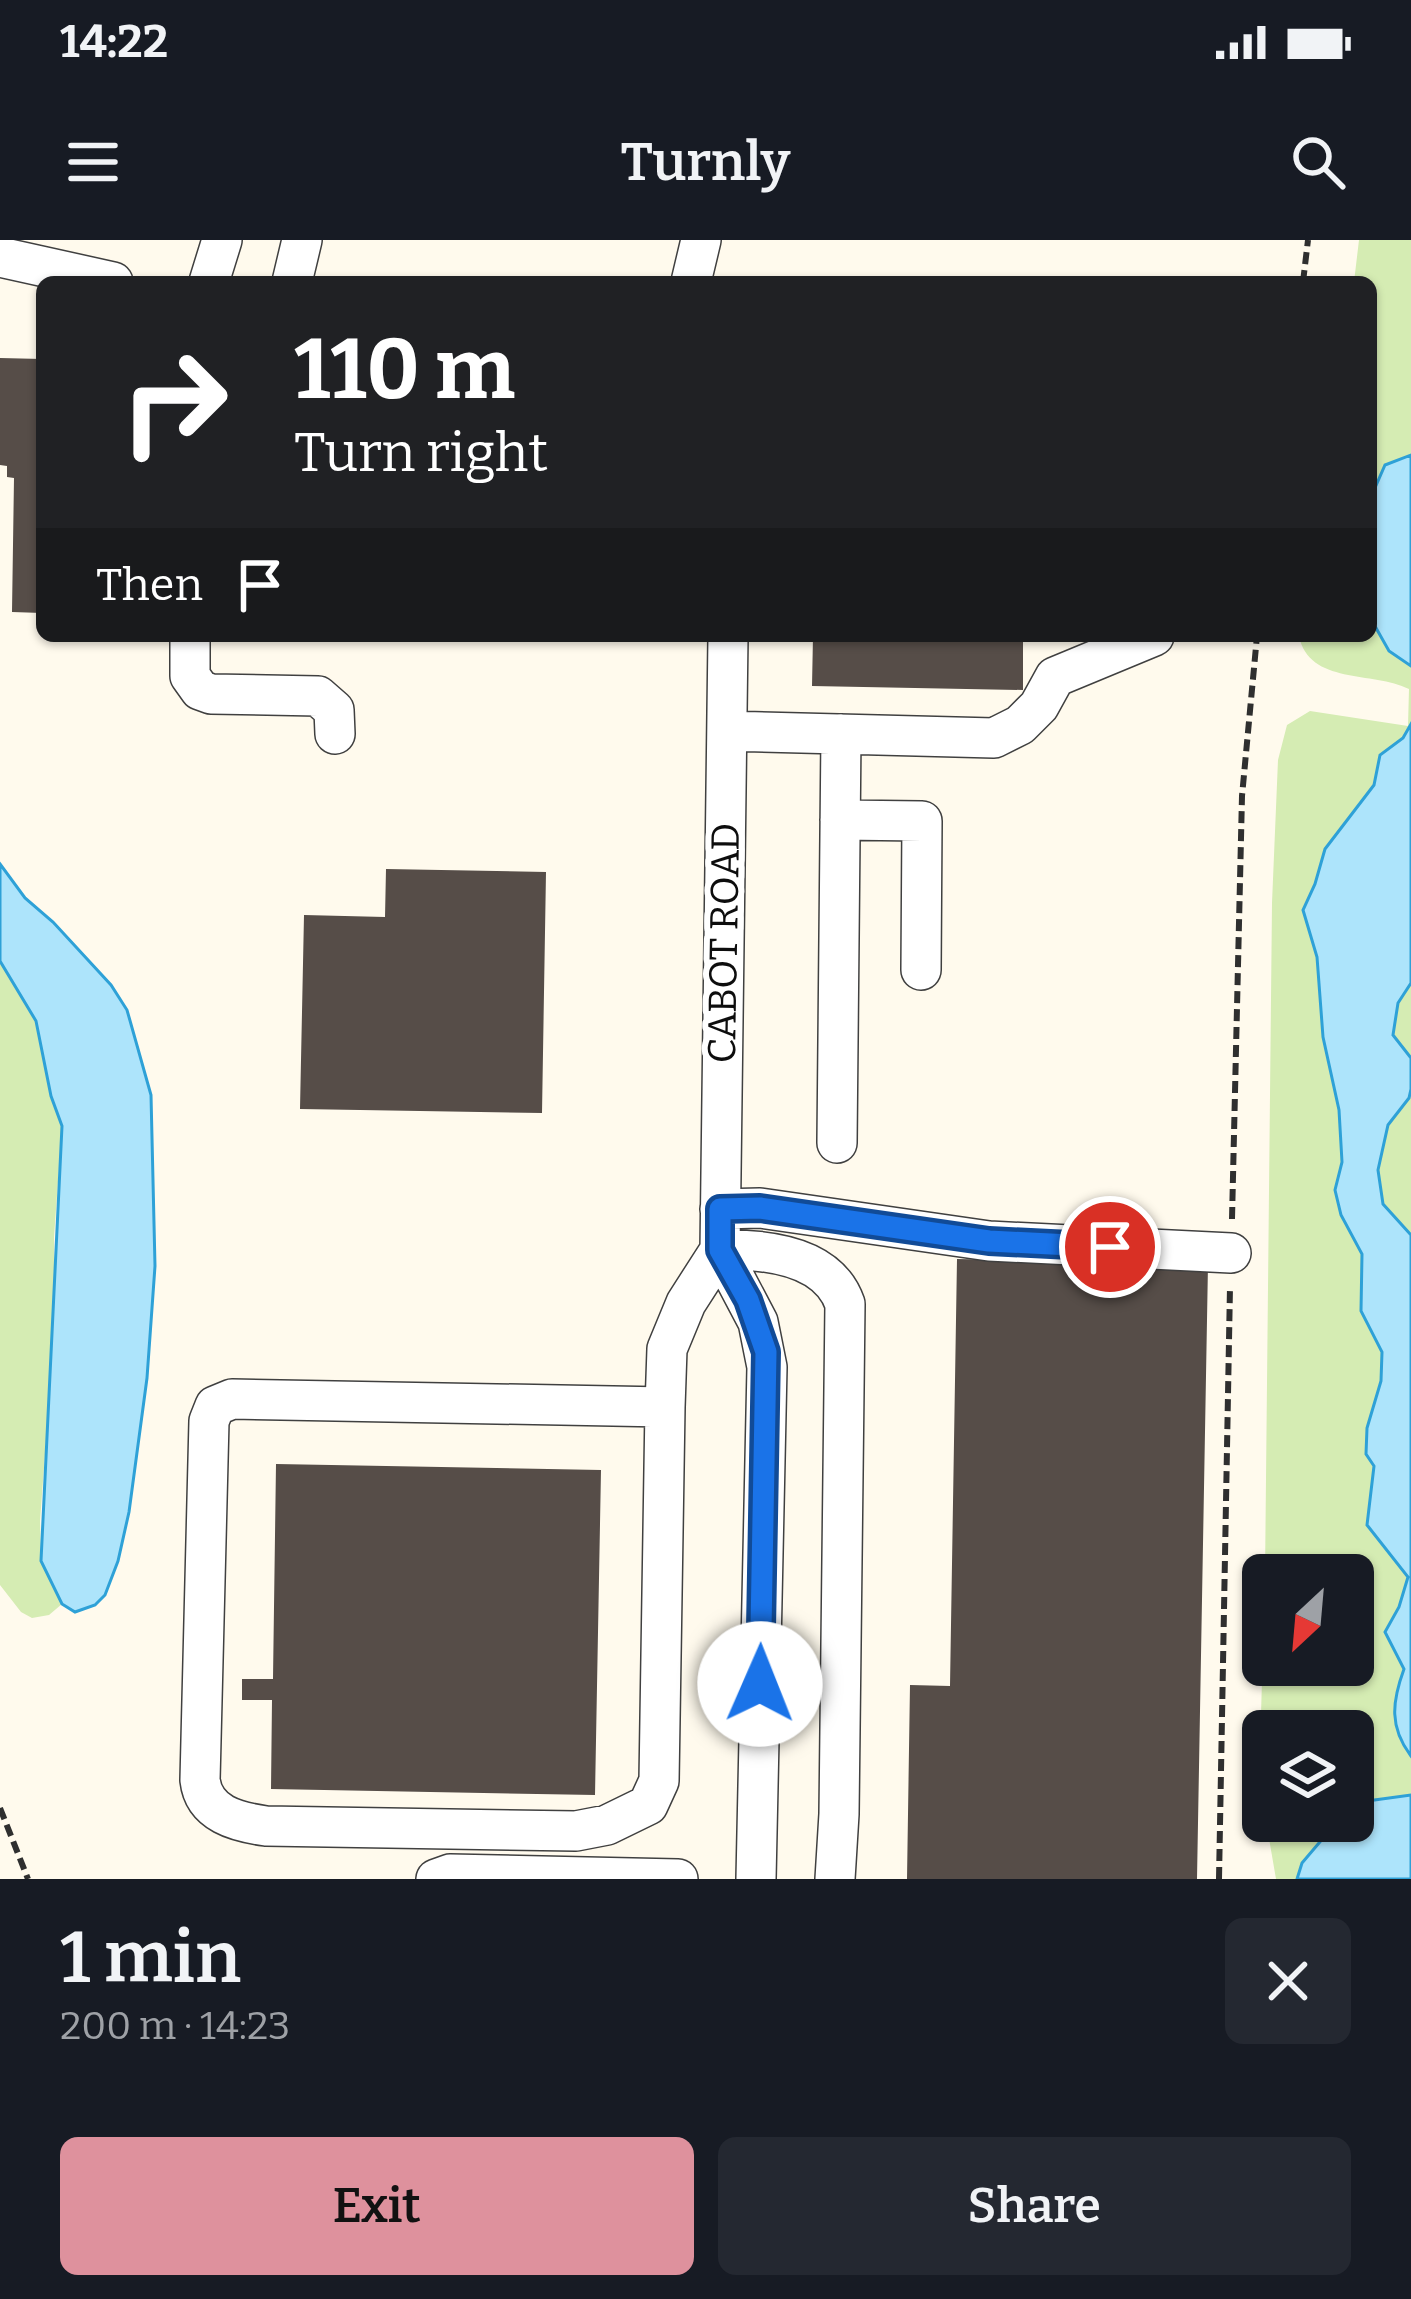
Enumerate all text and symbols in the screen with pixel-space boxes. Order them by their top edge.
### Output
text: 14:22 [60,15,168,69]
icon: menu [60,129,126,195]
icon: search [1285,129,1351,195]
text: Turnly [621,130,790,194]
text: 110 m [294,319,515,420]
icon: right [96,324,252,480]
text: Turn right [294,421,548,485]
icon: arrive [227,552,293,618]
text: Then [96,558,203,612]
street label: CABOT ROAD [699,822,749,1064]
pin [1059,1196,1161,1298]
icon: arrive [1077,1214,1143,1280]
north arrow [1242,1554,1374,1686]
map controls [1242,1554,1374,1842]
position arrow [697,1621,823,1747]
button: layers [1242,1710,1374,1842]
text: 1 min [60,1915,241,2001]
button: close [1225,1918,1351,2044]
text: 200 m · 14:23 [60,2003,290,2049]
button: Exit [60,2137,694,2275]
button: Share [718,2137,1351,2275]

